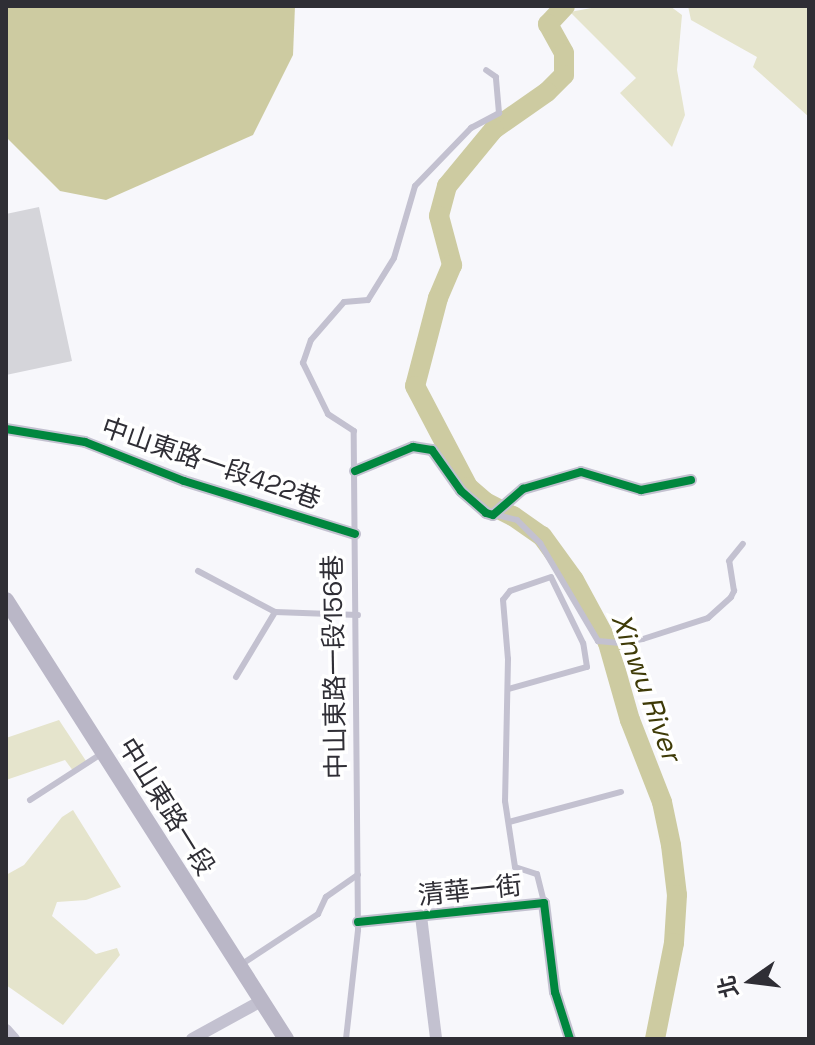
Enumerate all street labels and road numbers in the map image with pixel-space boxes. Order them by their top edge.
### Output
street label: 中山東路一段422巷 [97,412,325,516]
street label: 中山東路一段156巷 [317,555,353,779]
street label: 中山東路一段 [111,733,221,881]
street label: 清華一街 [417,870,523,912]

